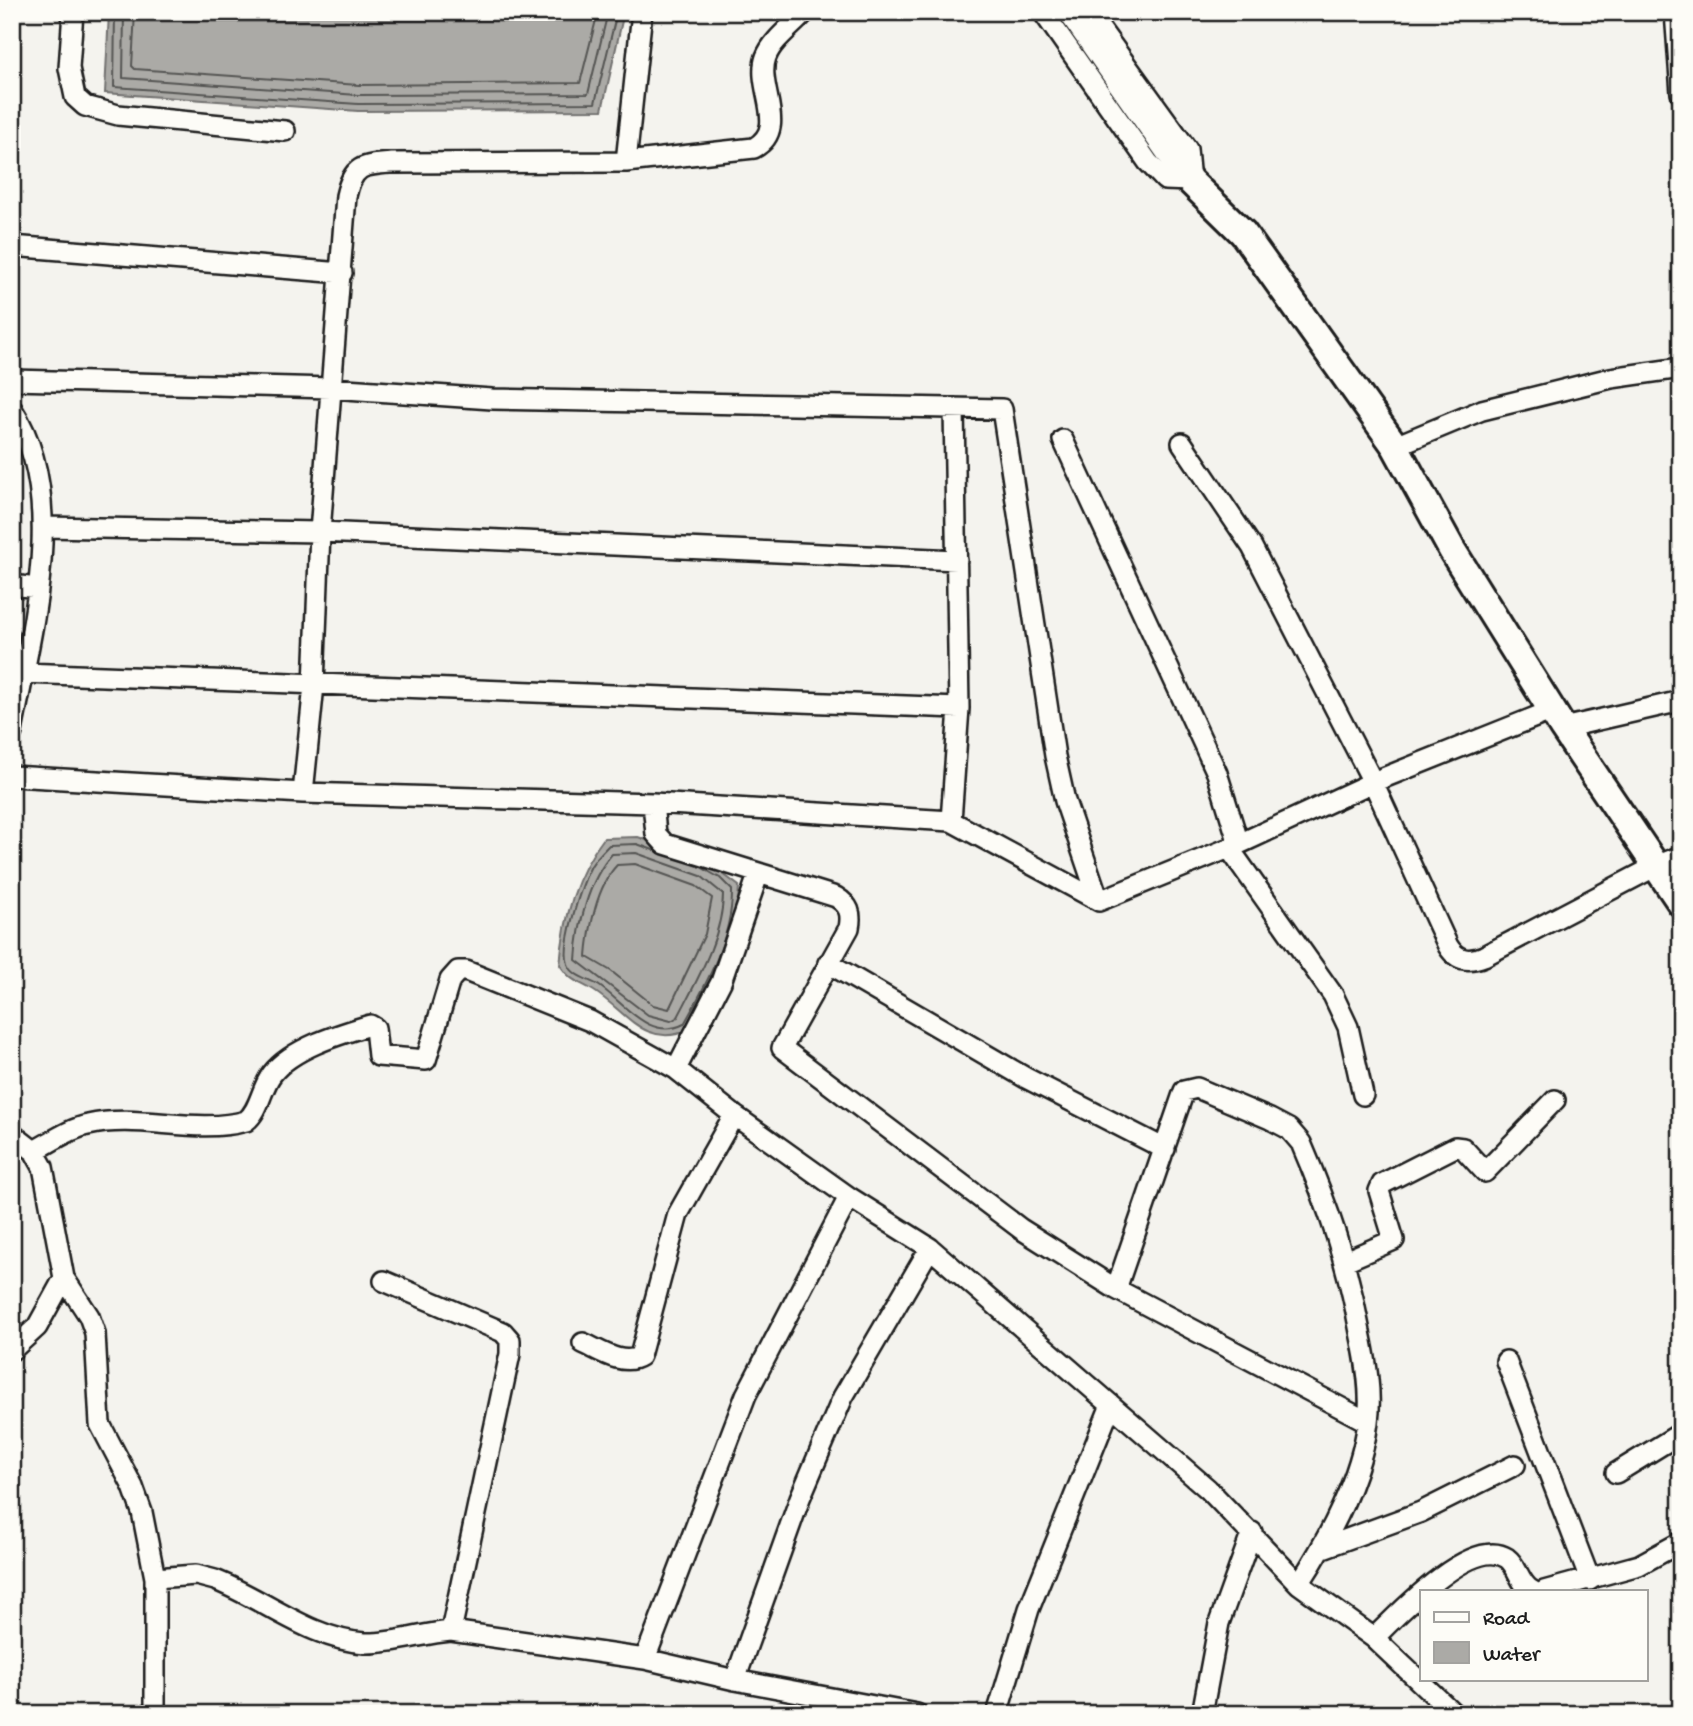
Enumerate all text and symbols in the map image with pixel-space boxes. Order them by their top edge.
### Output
legend [1420,1590,1648,1680]
text: Road [1483,1608,1531,1633]
text: Water [1483,1644,1541,1669]

